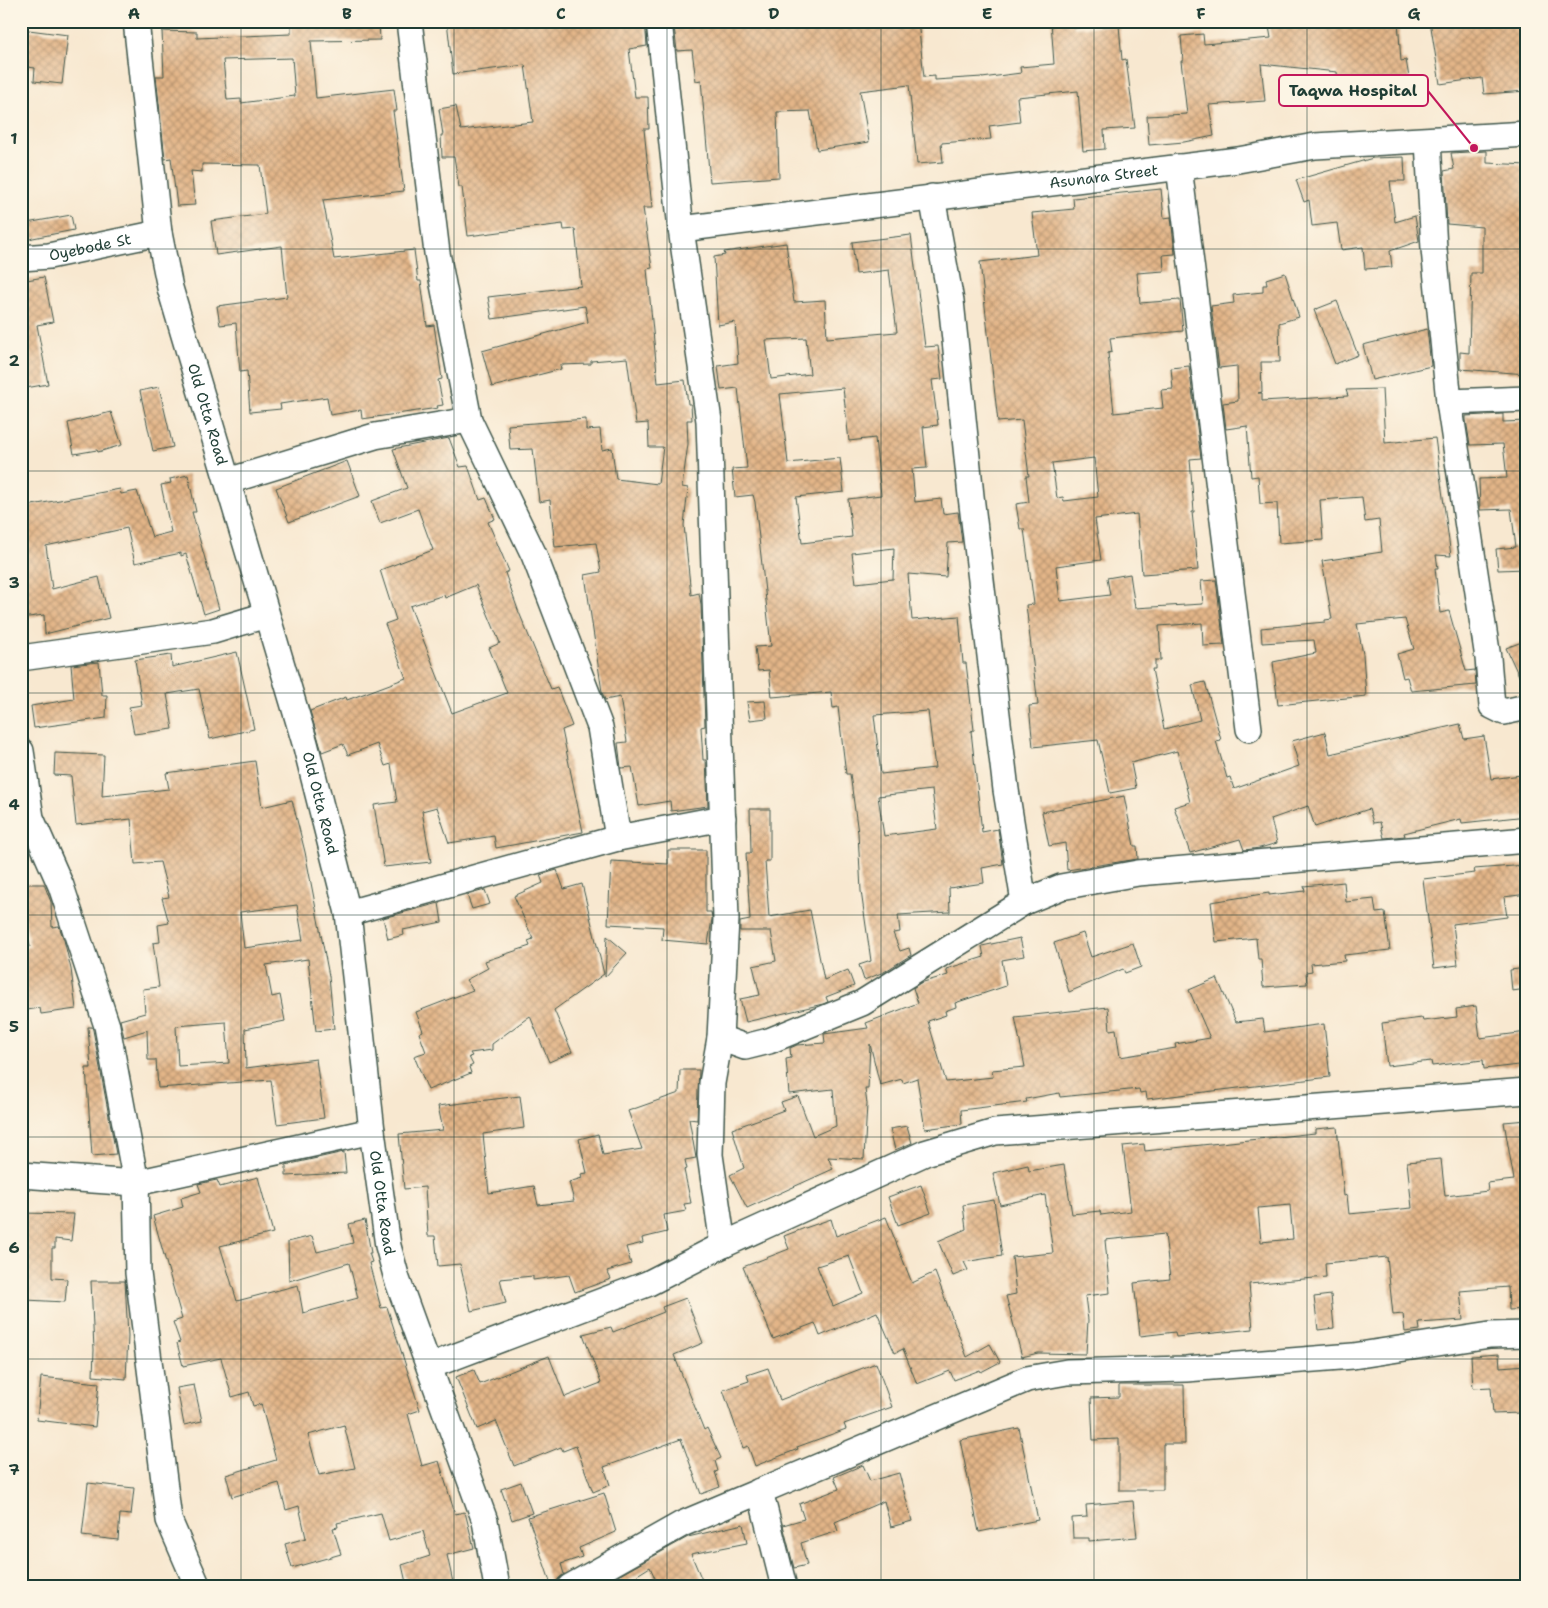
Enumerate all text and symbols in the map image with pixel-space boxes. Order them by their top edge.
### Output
text: A [128,3,140,24]
text: B [342,3,352,24]
text: C [556,3,566,24]
text: D [768,3,780,24]
text: E [982,3,992,24]
text: F [1196,3,1206,24]
text: G [1408,3,1421,24]
callout: Taqwa Hospital [1279,75,1428,106]
text: Taqwa Hospital [1289,80,1418,101]
text: 1 [10,128,18,149]
street label: Asunara Street [1048,160,1159,193]
street label: Oyebode St [47,229,133,266]
text: 2 [8,350,20,371]
street label: Old Otta Road [183,361,232,468]
text: 3 [8,572,20,593]
street label: Old Otta Road [298,750,343,857]
text: 4 [8,794,20,815]
text: 5 [9,1016,19,1037]
street label: Old Otta Road [365,1149,400,1258]
text: 6 [8,1237,20,1258]
text: 7 [8,1459,20,1480]

